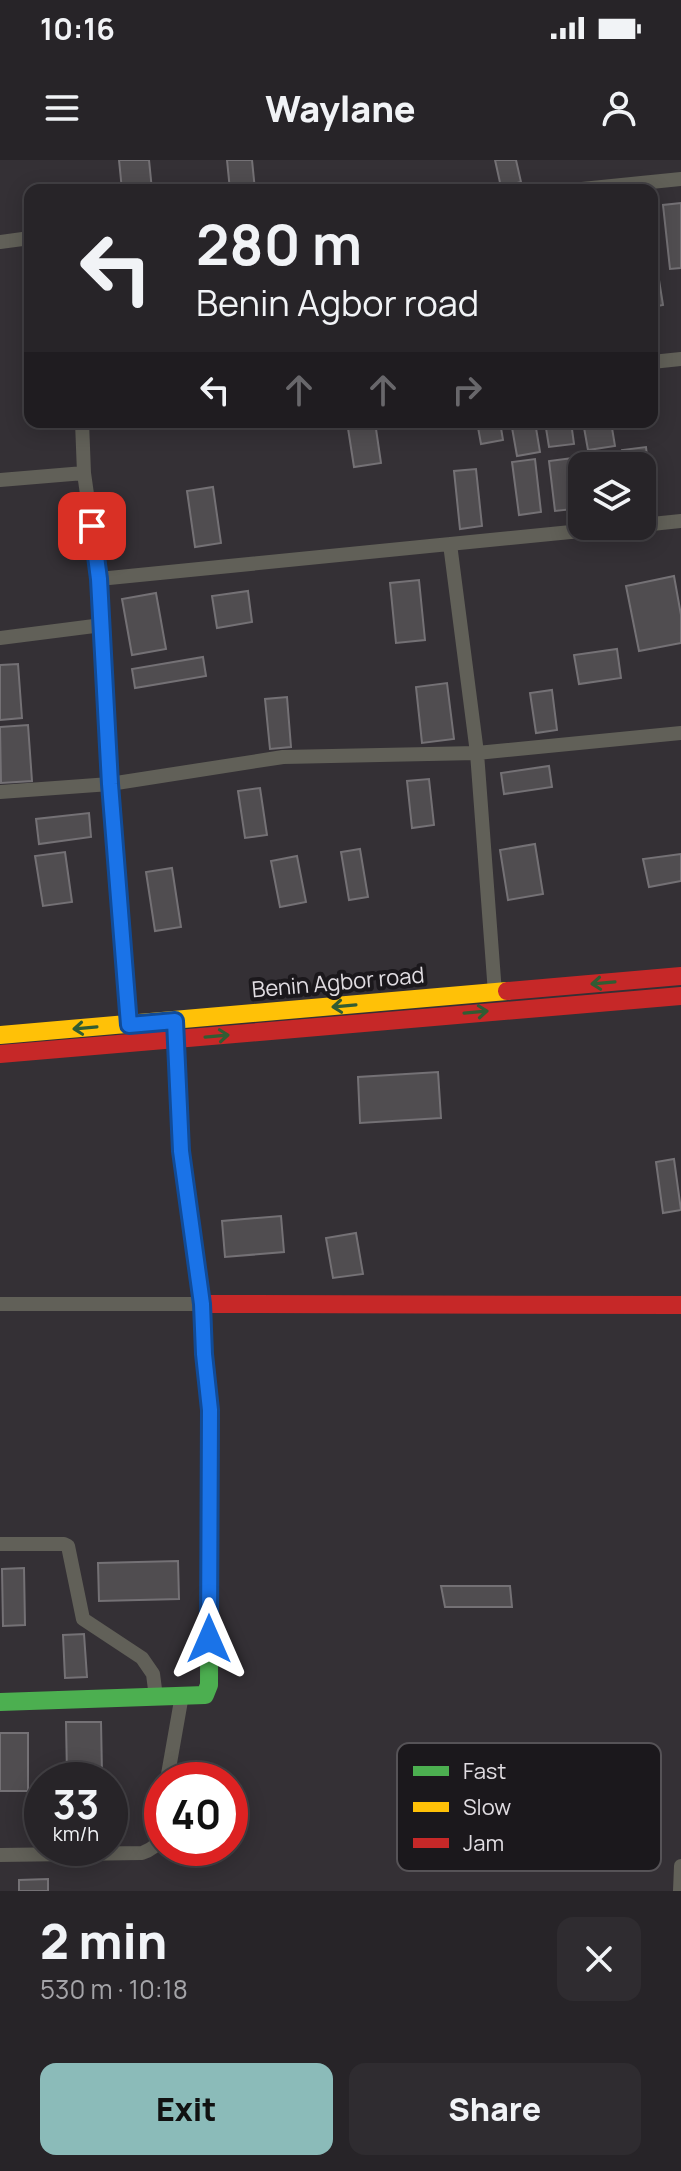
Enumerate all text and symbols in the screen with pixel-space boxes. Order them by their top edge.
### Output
text: 10:16 [40,8,115,49]
text: Waylane [265,84,416,133]
icon: menu [40,86,84,130]
icon: person [597,86,641,130]
text: 280 m [196,205,362,282]
icon: left [64,216,168,320]
text: Benin Agbor road [196,278,479,327]
icon: left [193,368,237,412]
icon: ahead [277,368,321,412]
icon: ahead [361,368,405,412]
icon: right [445,368,489,412]
map controls [568,452,656,540]
button: layers [568,452,656,540]
pin [58,492,126,560]
icon: arrive [70,504,114,548]
street label: Benin Agbor road [251,960,425,1004]
one-way arrow [590,976,617,991]
one-way arrow [331,999,358,1014]
one-way arrow [462,1005,489,1020]
one-way arrow [72,1021,99,1036]
one-way arrow [203,1029,230,1044]
position arrow [167,1597,251,1681]
legend [397,1743,661,1871]
text: Fast [463,1756,506,1786]
speed limit sign: 40 [144,1762,248,1866]
text: 33 [53,1776,99,1831]
text: Slow [463,1792,511,1822]
text: km/h [53,1820,99,1847]
text: Jam [463,1828,504,1858]
text: 2 min [40,1908,167,1973]
button: close [557,1917,641,2001]
text: 530 m · 10:18 [40,1971,188,2007]
button: Exit [40,2063,333,2155]
button: Share [349,2063,641,2155]

